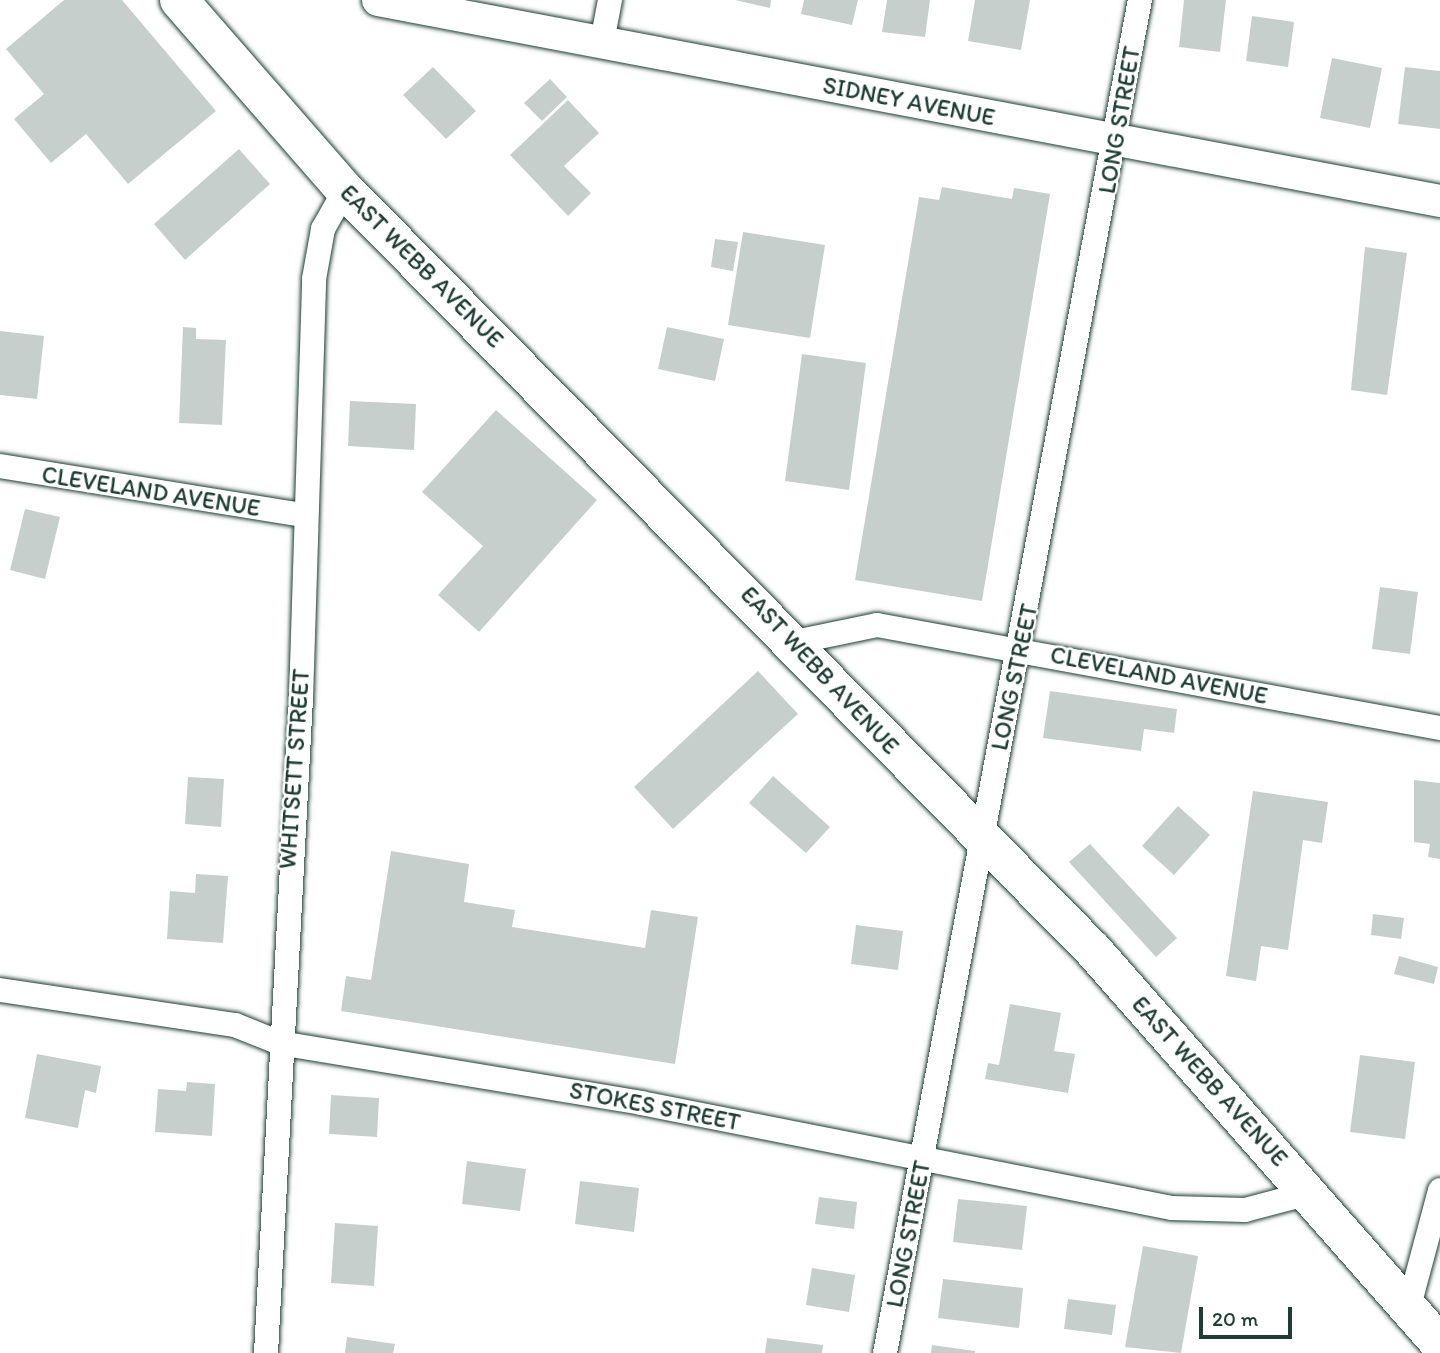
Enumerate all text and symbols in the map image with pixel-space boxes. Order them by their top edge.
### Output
street label: LONG STREET [1092,44,1146,196]
street label: SIDNEY AVENUE [821,70,997,132]
street label: EAST WEBB AVENUE [335,179,509,353]
street label: CLEVELAND AVENUE [40,460,262,522]
street label: EAST WEBB AVENUE [735,580,905,760]
street label: LONG STREET [984,601,1044,753]
street label: CLEVELAND AVENUE [1048,640,1270,710]
street label: WHITSETT STREET [273,668,315,870]
street label: EAST WEBB AVENUE [1126,990,1294,1172]
street label: STOKES STREET [567,1075,743,1137]
street label: LONG STREET [880,1158,936,1310]
scale bar [1202,1294,1295,1338]
text: 20 m [1212,1306,1258,1331]

